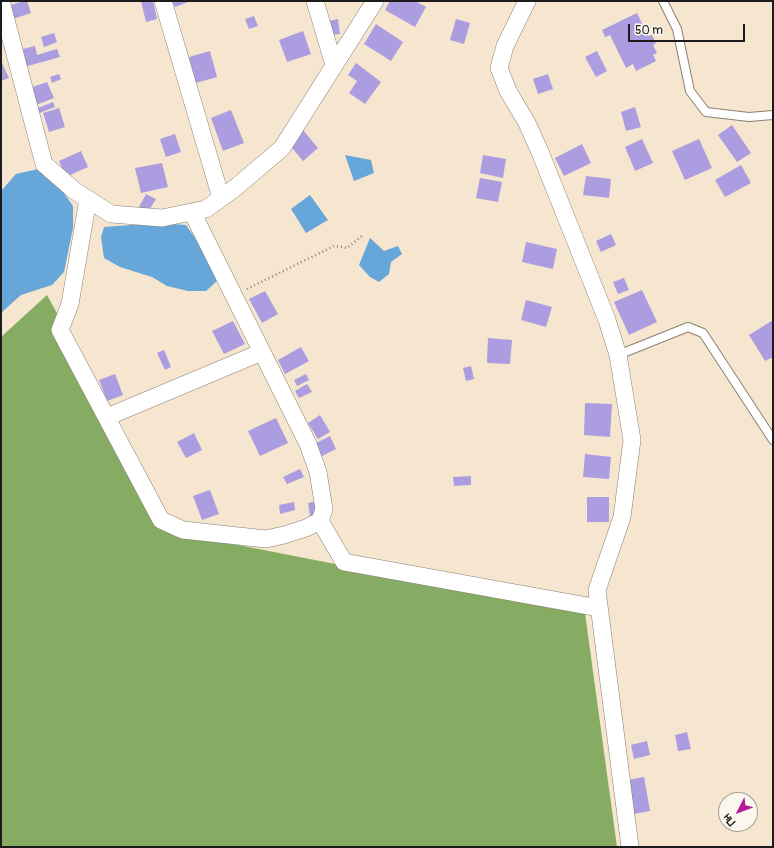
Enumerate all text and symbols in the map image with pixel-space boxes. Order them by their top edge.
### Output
scale bar [630,16,747,42]
text: 50 m [635,23,663,38]
north arrow [718,792,758,832]
text: Пн [721,811,738,829]

